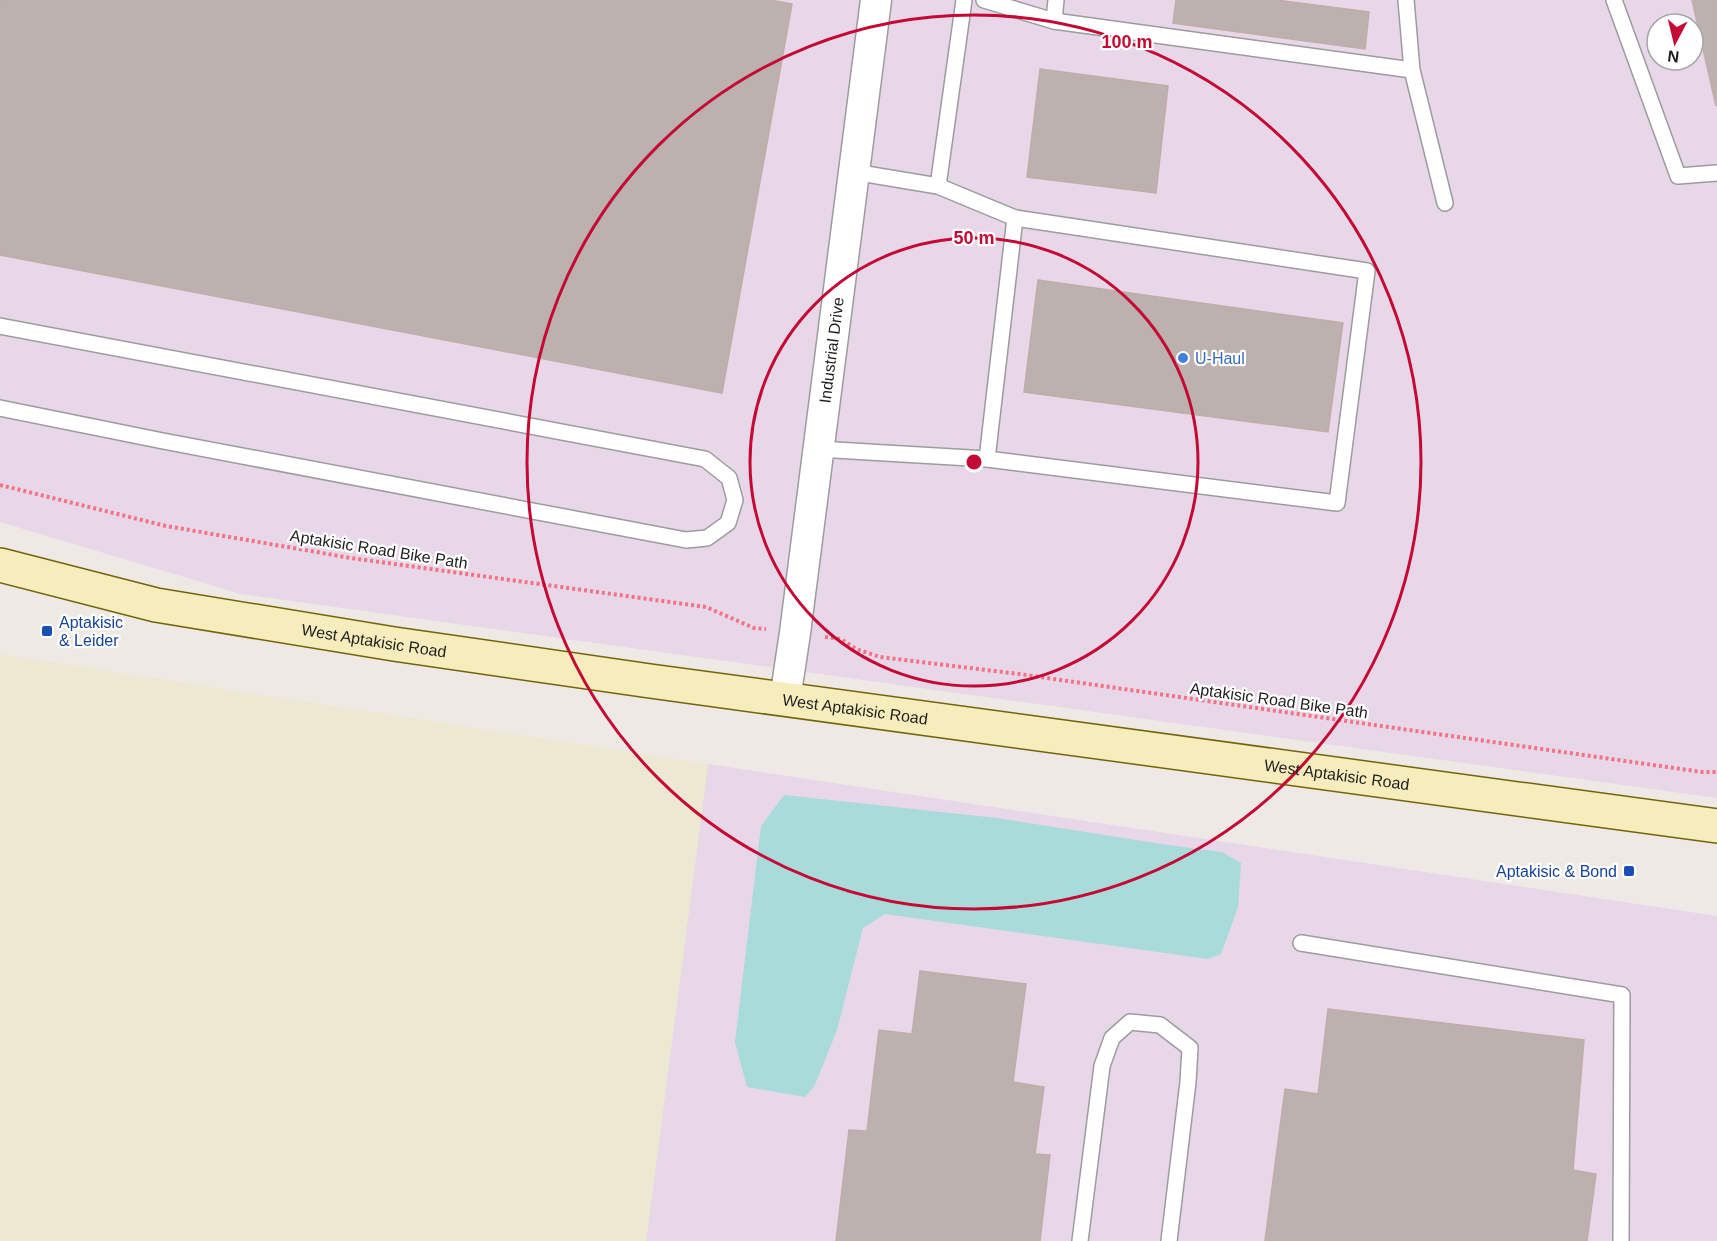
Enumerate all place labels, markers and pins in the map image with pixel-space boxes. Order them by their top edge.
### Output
place label: U-Haul [1195,350,1245,367]
marker: U-Haul [1176,351,1190,365]
centre of rings [964,452,984,472]
place label: Aptakisic & Leider [59,614,123,649]
marker: Aptakisic & Leider [40,624,54,638]
place label: Aptakisic & Bond [1496,863,1617,880]
marker: Aptakisic & Bond [1622,864,1636,878]

